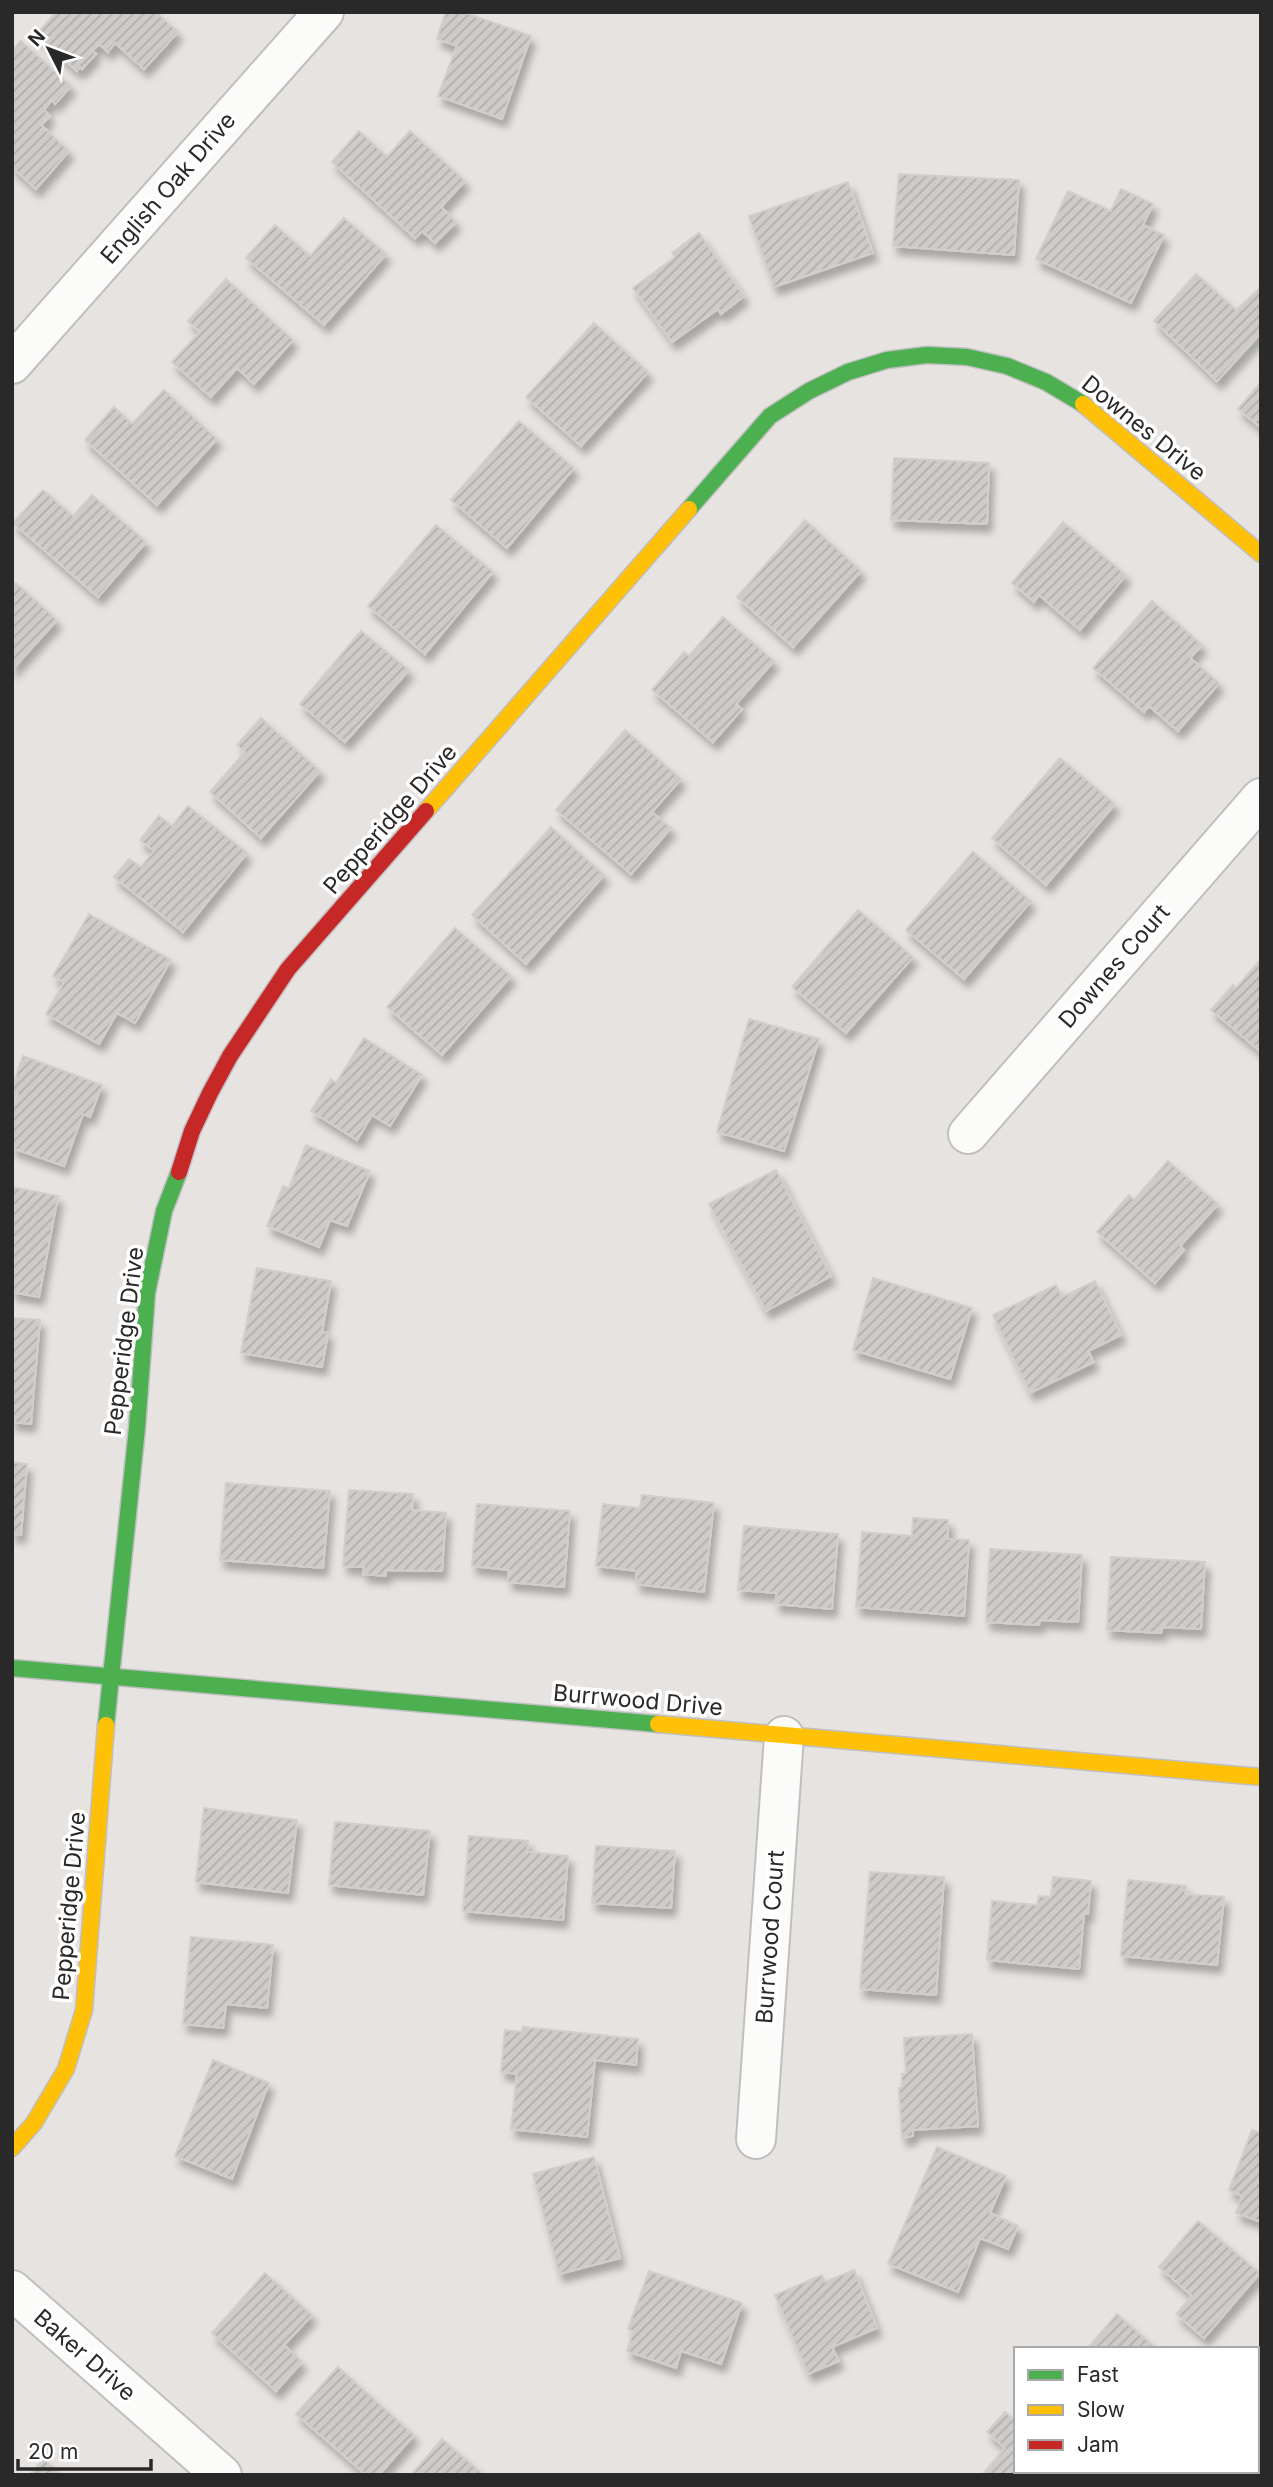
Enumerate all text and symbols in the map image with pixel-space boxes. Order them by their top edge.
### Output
north arrow [14,14,84,84]
text: N [23,25,50,51]
street label: English Oak Drive [95,107,241,269]
street label: Downes Drive [1076,369,1212,487]
street label: Pepperidge Drive [317,738,463,900]
street label: Downes Court [1053,898,1176,1034]
street label: Pepperidge Drive [99,1245,149,1437]
street label: Burrwood Drive [552,1679,724,1721]
street label: Pepperidge Drive [47,1810,91,2002]
street label: Burrwood Court [750,1849,790,2025]
street label: Baker Drive [28,2303,142,2407]
legend [1014,2347,1259,2473]
text: Fast [1077,2362,1119,2387]
text: Slow [1077,2397,1125,2422]
scale bar [18,2428,150,2472]
text: Jam [1077,2432,1119,2457]
text: 20 m [28,2439,78,2464]

